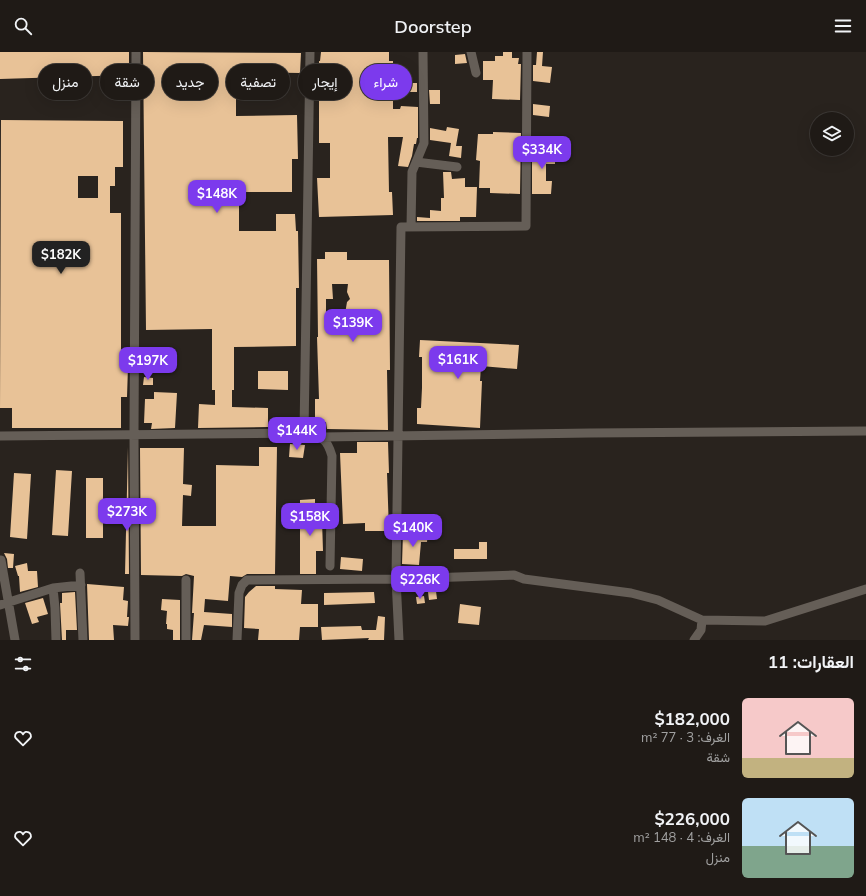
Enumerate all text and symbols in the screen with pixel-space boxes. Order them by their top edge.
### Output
icon: search [12,15,34,37]
text: Doorstep [394,15,472,38]
icon: menu [832,15,854,37]
chip: منزل [38,64,92,100]
chip: شقة [100,64,154,100]
chip: جديد [162,64,218,100]
chip: تصفية [226,64,290,100]
chip: إيجار [298,64,352,100]
chip: شراء [360,64,412,100]
map controls [810,112,854,156]
button: layers [810,112,854,156]
pin: $334K [514,136,570,170]
text: $334K [522,141,562,157]
pin: $148K [189,180,245,214]
text: $148K [197,185,237,201]
pin: $182K [33,241,89,275]
text: $182K [41,246,81,262]
pin: $139K [325,309,381,343]
text: $139K [333,314,373,330]
pin: $161K [430,346,486,380]
pin: $197K [120,347,176,381]
text: $161K [438,351,478,367]
text: $197K [128,352,168,368]
pin: $144K [269,417,325,451]
text: $144K [277,422,317,438]
pin: $273K [99,498,155,532]
text: $273K [107,503,147,519]
pin: $158K [282,503,338,537]
text: $158K [290,508,330,524]
pin: $140K [385,514,441,548]
text: $140K [393,519,433,535]
pin: $226K [392,566,448,600]
text: $226K [400,571,440,587]
text: العقارات: 11 [768,651,854,672]
icon: filters [12,653,34,675]
text: $182,000 [654,708,730,729]
icon: home [774,714,822,762]
icon: heart [12,727,34,749]
text: الغرف: 3 · 77 m² [641,729,730,745]
text: شقة [707,749,730,765]
text: $226,000 [654,808,730,829]
icon: home [774,814,822,862]
icon: heart [12,827,34,849]
text: الغرف: 4 · 148 m² [633,829,730,845]
text: منزل [706,849,730,865]

